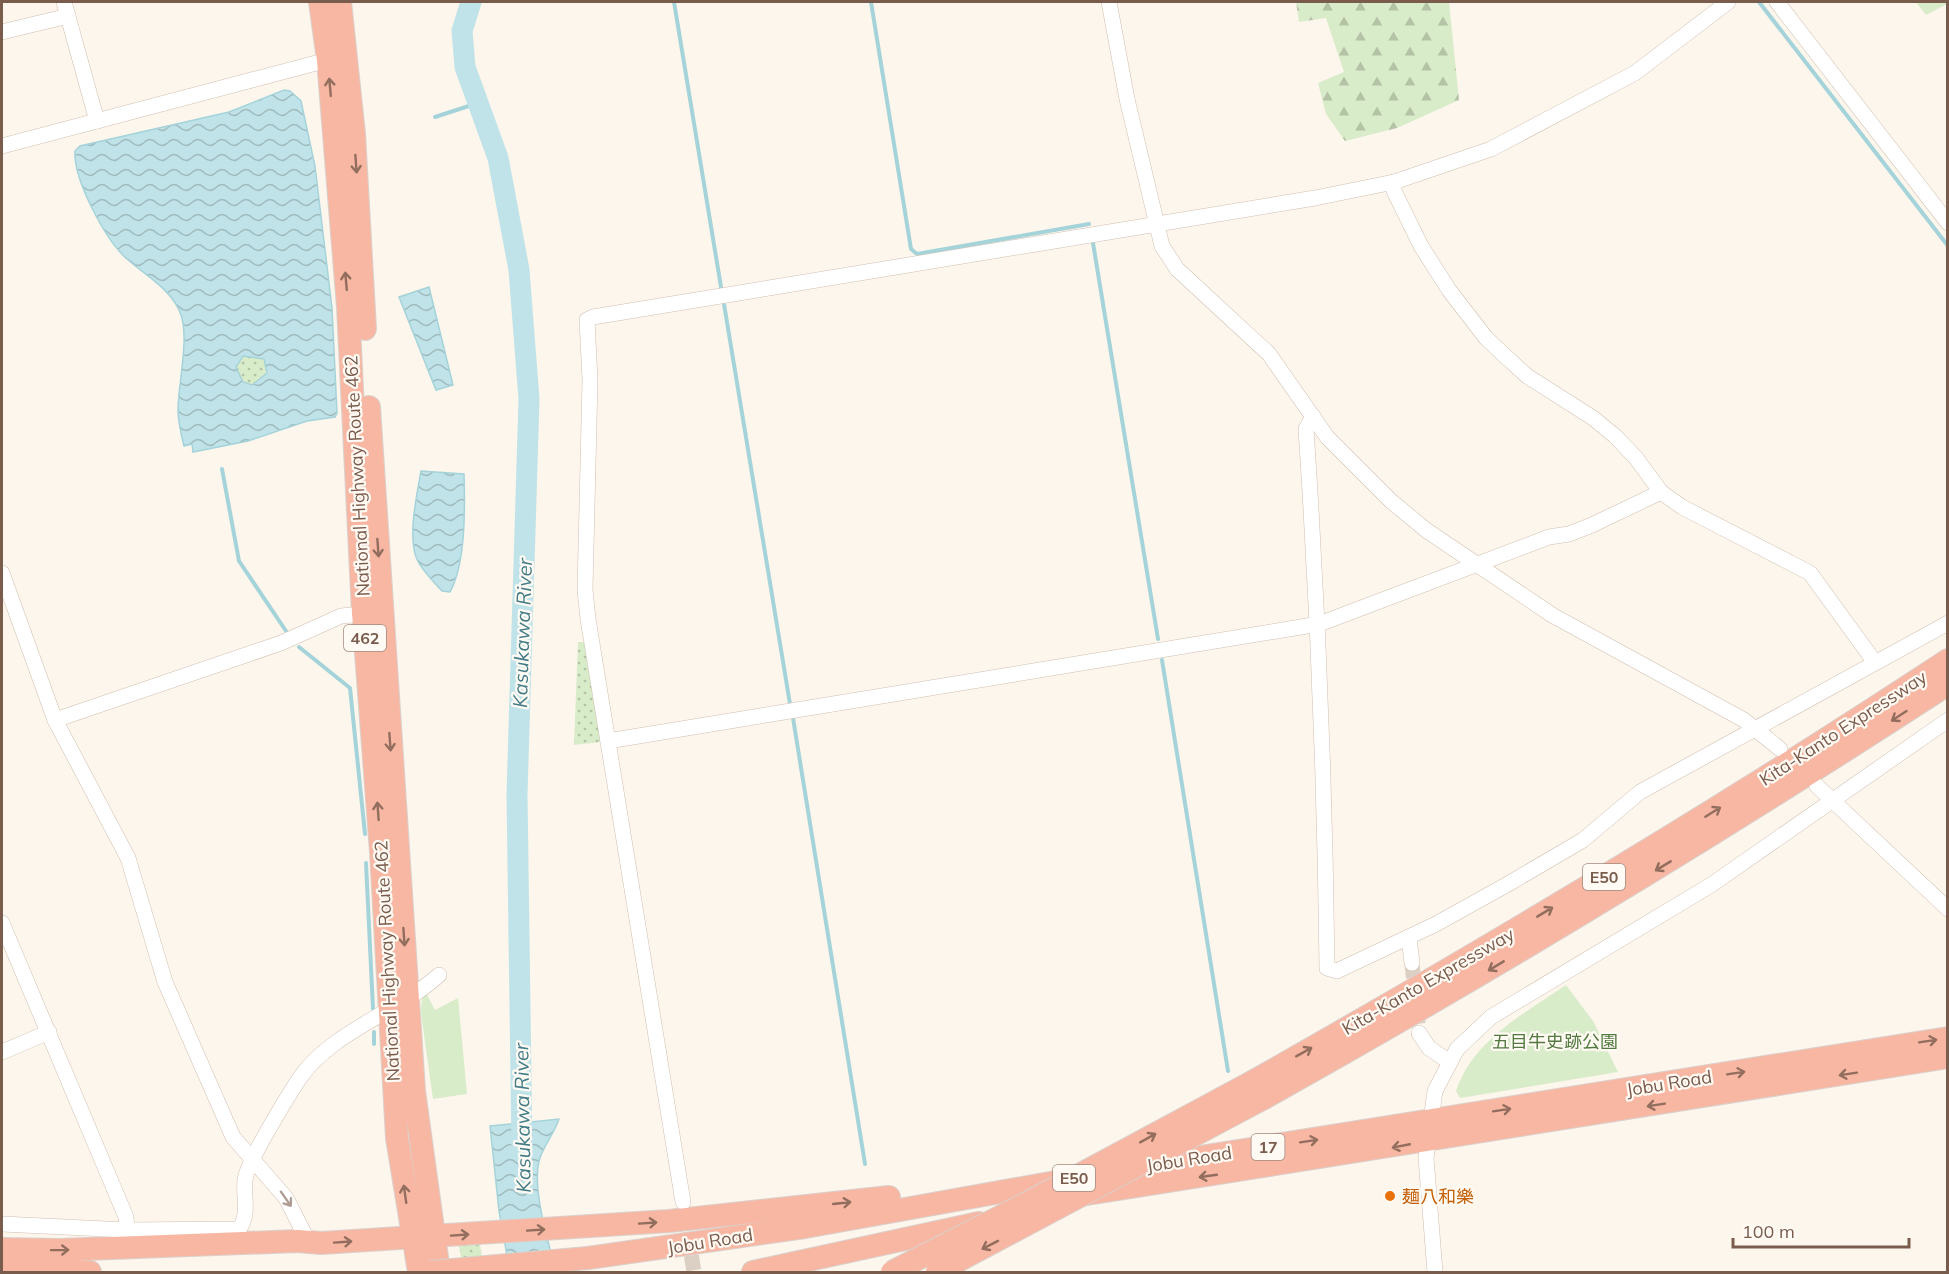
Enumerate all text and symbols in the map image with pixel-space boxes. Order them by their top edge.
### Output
one-way arrow [324,78,335,98]
one-way arrow [351,154,362,174]
one-way arrow [340,272,351,292]
street label: National Highway Route 462 [339,355,375,597]
one-way arrow [372,537,383,557]
water label: Kasukawa River [507,557,537,708]
road number: 462 [344,625,386,651]
street label: Kita-Kanto Expressway [1755,665,1931,791]
one-way arrow [1891,710,1907,722]
one-way arrow [384,732,395,752]
one-way arrow [372,802,383,822]
one-way arrow [1704,805,1721,817]
street label: National Highway Route 462 [369,840,405,1082]
one-way arrow [1655,860,1672,872]
road number: E50 [1583,864,1625,890]
one-way arrow [1537,905,1554,917]
street label: Kita-Kanto Expressway [1338,922,1519,1040]
one-way arrow [398,926,409,946]
one-way arrow [1488,960,1505,972]
park label: 五目牛史跡公園 [1492,1030,1618,1053]
one-way arrow [1918,1036,1938,1047]
water label: Kasukawa River [508,1042,536,1193]
one-way arrow [1295,1046,1313,1057]
street label: Jobu Road [1625,1065,1713,1101]
one-way arrow [1726,1067,1745,1078]
one-way arrow [1839,1068,1859,1079]
one-way arrow [1646,1100,1666,1111]
one-way arrow [1492,1105,1511,1116]
one-way arrow [1139,1132,1157,1143]
road number: 17 [1252,1134,1284,1160]
one-way arrow [1299,1136,1319,1147]
street label: Jobu Road [1145,1141,1233,1177]
one-way arrow [1392,1141,1411,1152]
road number: E50 [1053,1165,1095,1191]
one-way arrow [1199,1170,1219,1181]
one-way arrow [400,1185,411,1205]
place label: 麺八和樂 [1402,1185,1474,1208]
marker: 麺八和樂 [1383,1189,1397,1203]
one-way arrow [280,1190,292,1206]
one-way arrow [831,1197,851,1208]
scale bar [1733,1211,1908,1249]
one-way arrow [637,1217,657,1228]
text: 100 m [1742,1220,1795,1243]
street label: Jobu Road [666,1223,754,1259]
one-way arrow [526,1225,546,1236]
one-way arrow [450,1229,470,1240]
one-way arrow [333,1236,353,1247]
one-way arrow [982,1239,1000,1251]
one-way arrow [49,1244,69,1256]

